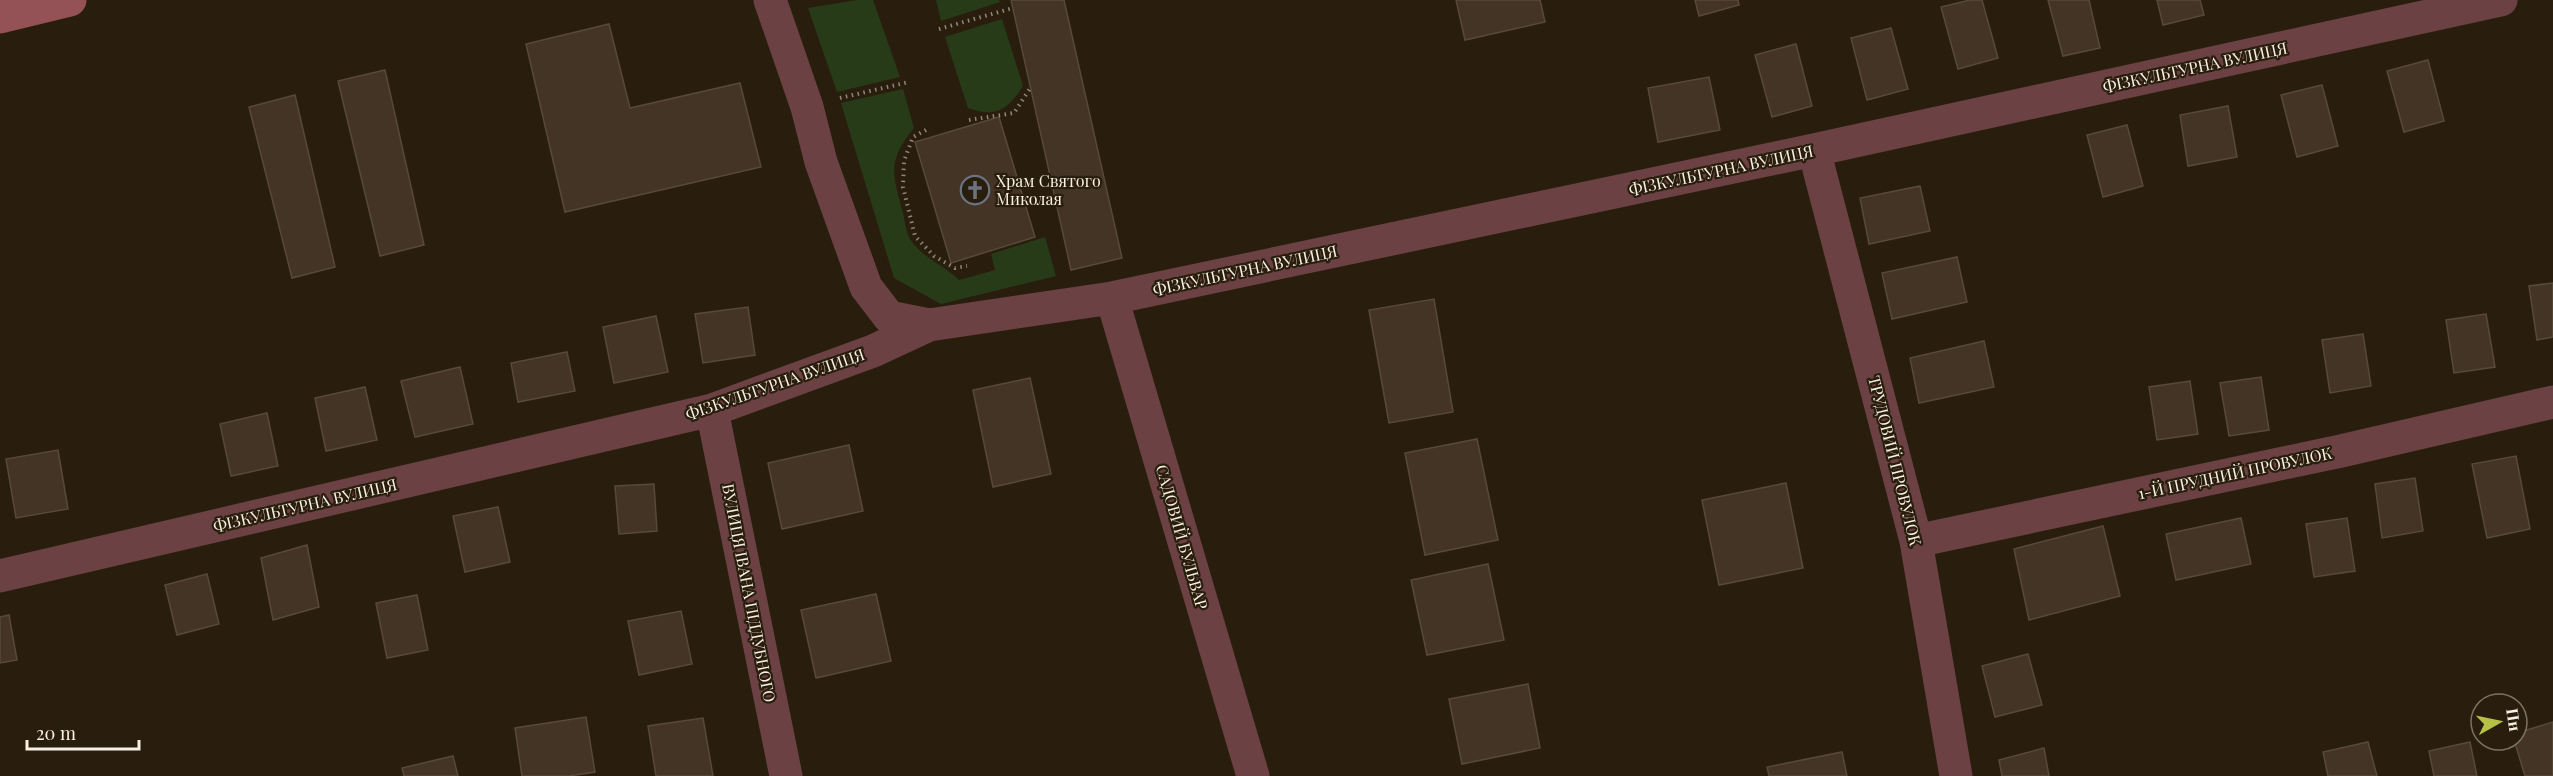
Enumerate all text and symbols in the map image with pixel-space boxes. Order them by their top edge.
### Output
street label: ФІЗКУЛЬТУРНА ВУЛИЦЯ [2101,37,2289,96]
street label: ФІЗКУЛЬТУРНА ВУЛИЦЯ [1627,140,1815,199]
place label: Храм Святого Миколая [996,170,1101,209]
church icon: Храм Святого Миколая [959,174,991,206]
street label: ФІЗКУЛЬТУРНА ВУЛИЦЯ [1151,240,1339,299]
street label: ФІЗКУЛЬТУРНА ВУЛИЦЯ [682,343,867,424]
street label: ТРУДОВИЙ ПРОВУЛОК [1864,373,1927,548]
street label: 1-Й ПРУДНИЙ ПРОВУЛОК [2136,442,2334,503]
street label: САДОВИЙ БУЛЬВАР [1152,462,1213,612]
street label: ФІЗКУЛЬТУРНА ВУЛИЦЯ [211,473,399,536]
street label: ВУЛИЦЯ ІВАНА ПІДДУБНОГО [718,482,781,704]
north arrow [2469,692,2529,752]
text: Пн [2502,707,2526,733]
scale bar [27,713,140,751]
text: 20 m [36,721,76,745]

